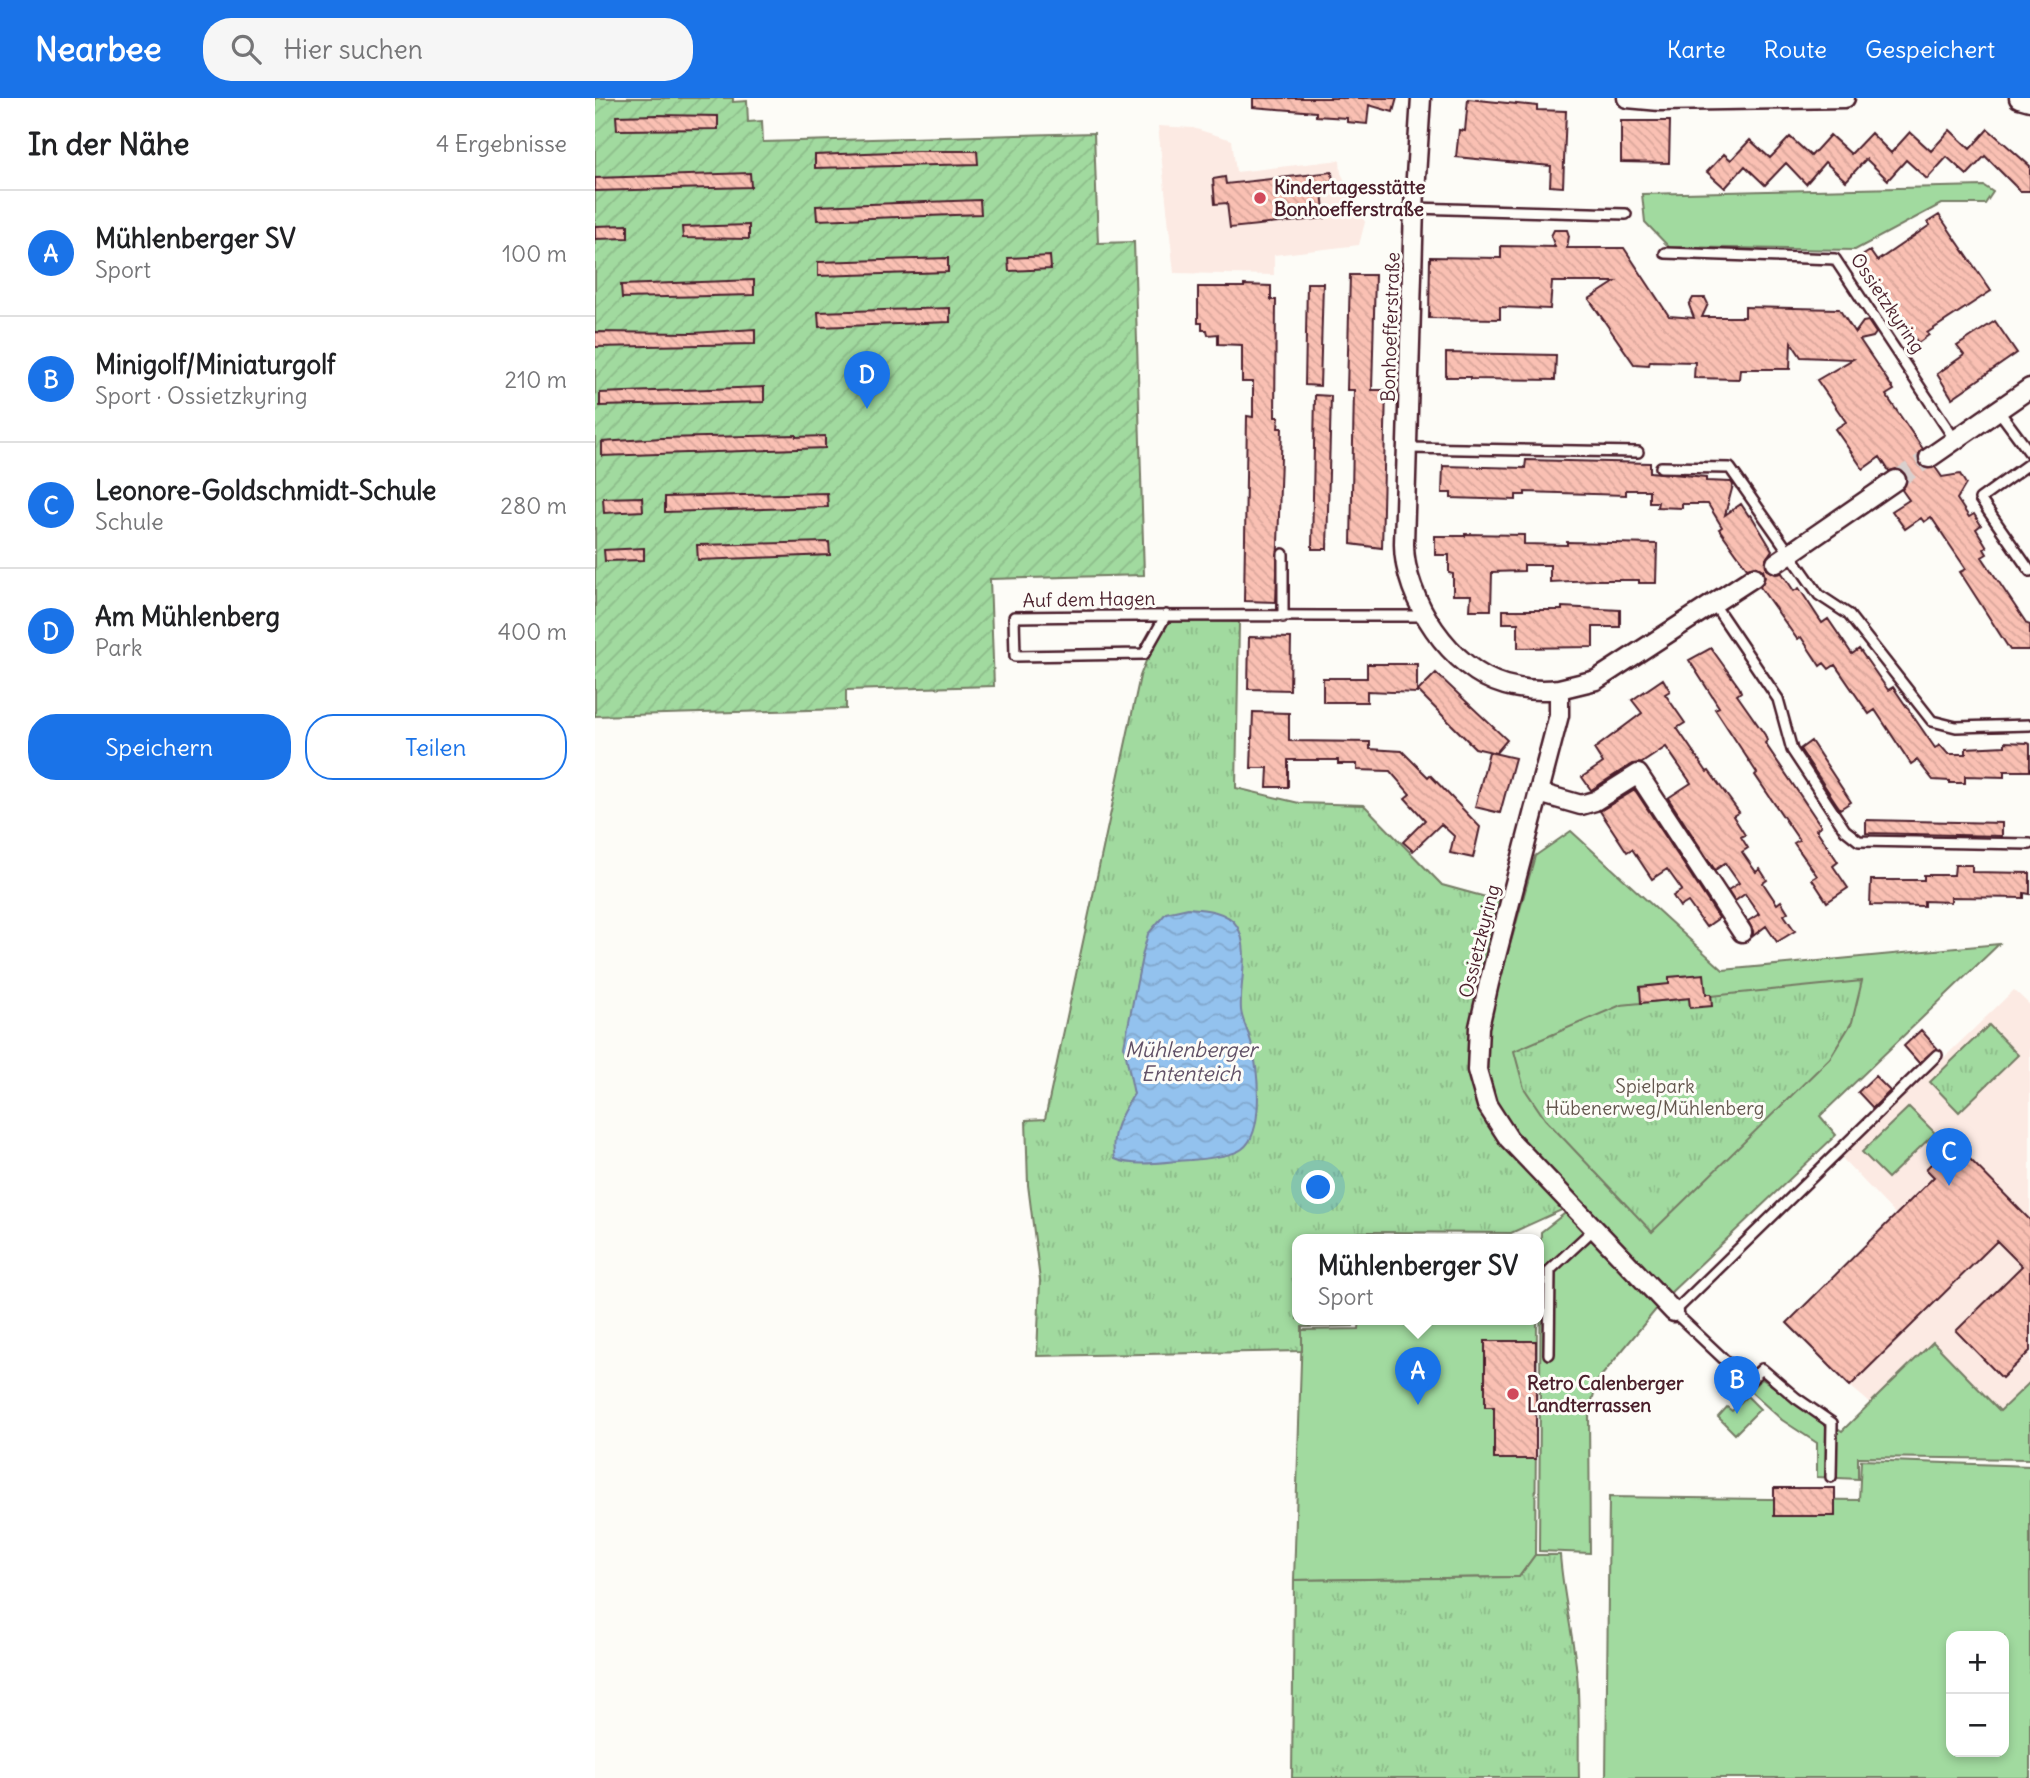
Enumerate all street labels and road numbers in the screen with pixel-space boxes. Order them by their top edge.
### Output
street label: Ossietzkyring [1846,248,1930,358]
street label: Bonhoefferstraße [1375,252,1405,402]
street label: Auf dem Hagen [1022,586,1156,612]
street label: Ossietzkyring [1453,882,1505,1000]

